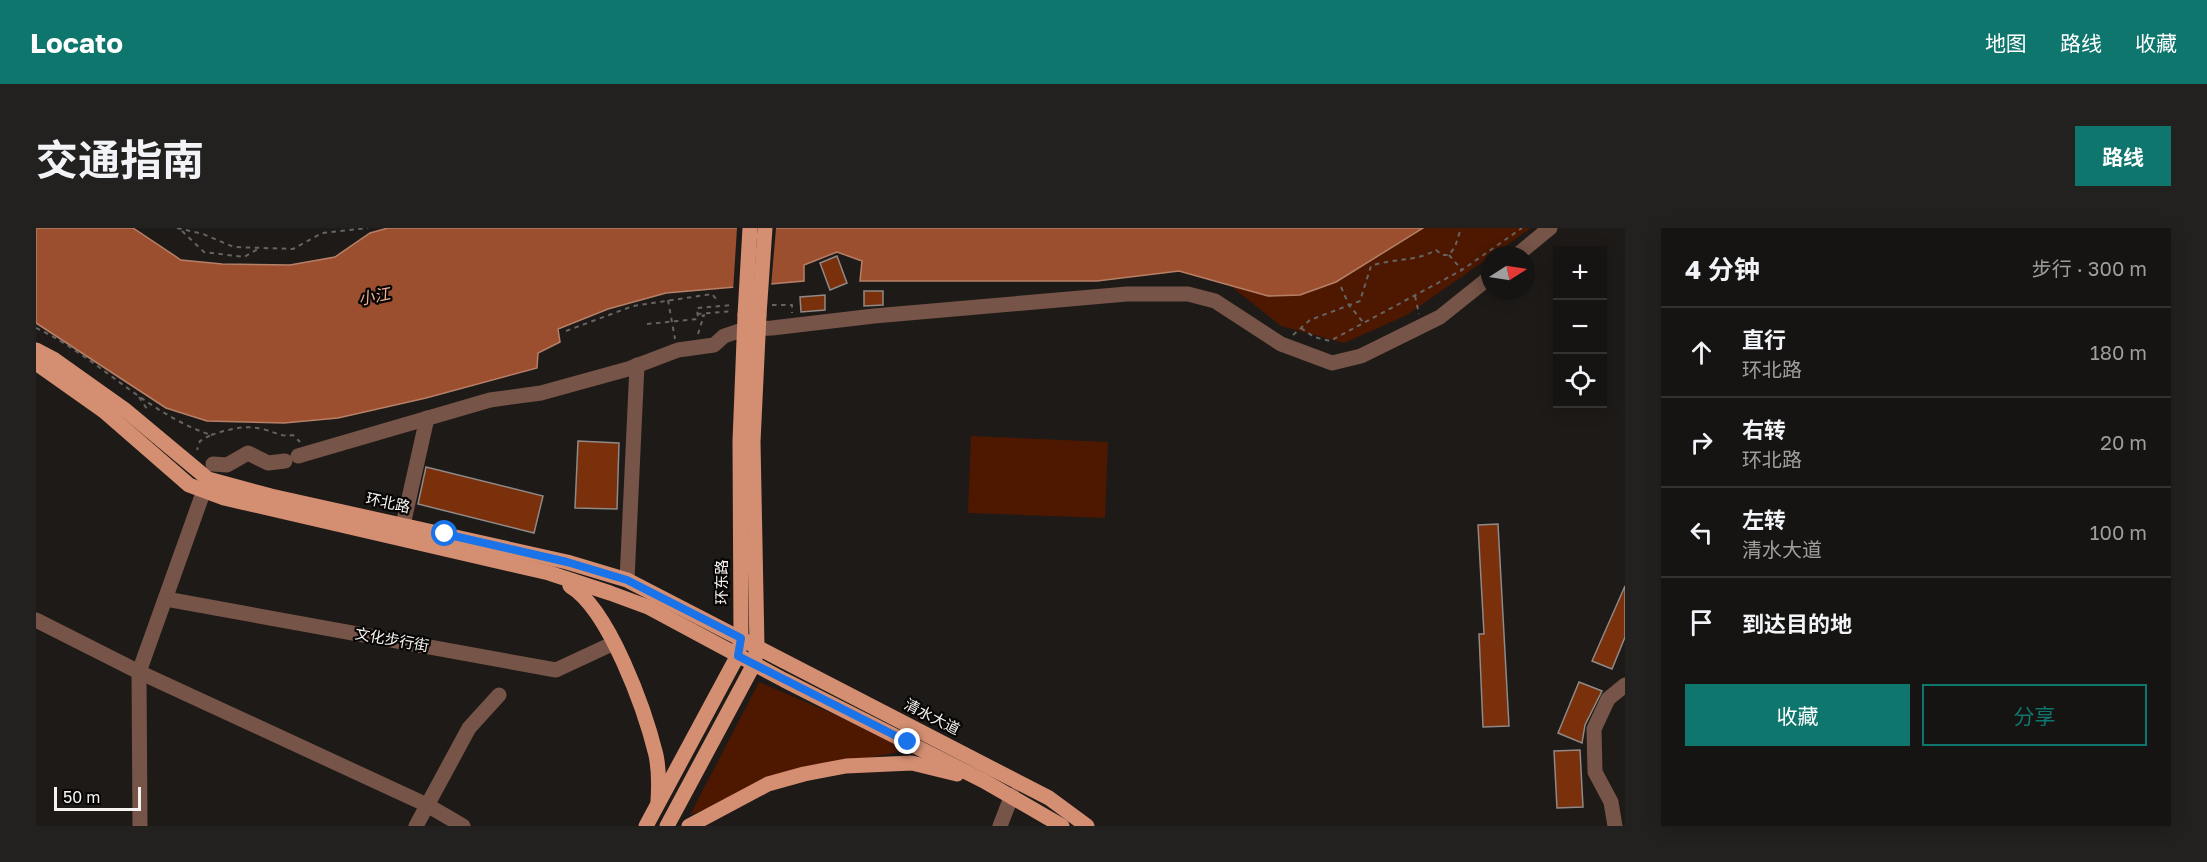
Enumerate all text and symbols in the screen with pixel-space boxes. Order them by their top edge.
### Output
text: Locato [30,26,123,59]
text: 地图 [1985,30,2027,56]
text: 路线 [2060,30,2102,56]
text: 收藏 [2135,30,2177,56]
button: 路线 [2075,126,2171,186]
text: 交通指南 [36,134,204,184]
north arrow [1481,246,1535,300]
map controls [1553,246,1607,408]
button: + [1553,246,1607,300]
text: 4 分钟 [1685,254,1760,285]
text: 步行 · 300 m [2032,256,2147,280]
water label: 小江 [356,283,394,309]
button: − [1553,300,1607,354]
text: 直行 [1742,326,1786,353]
icon: ahead [1685,336,1718,369]
text: 180 m [2090,340,2147,364]
button: locate [1553,354,1607,408]
text: 环北路 [1742,357,1802,381]
text: 右转 [1742,416,1786,443]
icon: right [1685,426,1718,459]
text: 20 m [2100,430,2147,454]
text: 环北路 [1742,447,1802,471]
street label: 环北路 [364,489,412,516]
text: 左转 [1742,506,1786,533]
icon: left [1685,516,1718,549]
route start [431,520,457,546]
text: 100 m [2090,520,2147,544]
text: 清水大道 [1742,537,1822,561]
street label: 环东路 [712,559,730,605]
icon: arrive [1685,606,1718,639]
text: 到达目的地 [1742,610,1852,637]
street label: 文化步行街 [354,624,431,654]
button: 收藏 [1685,684,1910,746]
button: 分享 [1922,684,2147,746]
street label: 清水大道 [902,694,963,738]
route end [894,728,920,754]
scale bar [54,784,141,812]
text: 50 m [63,787,100,807]

